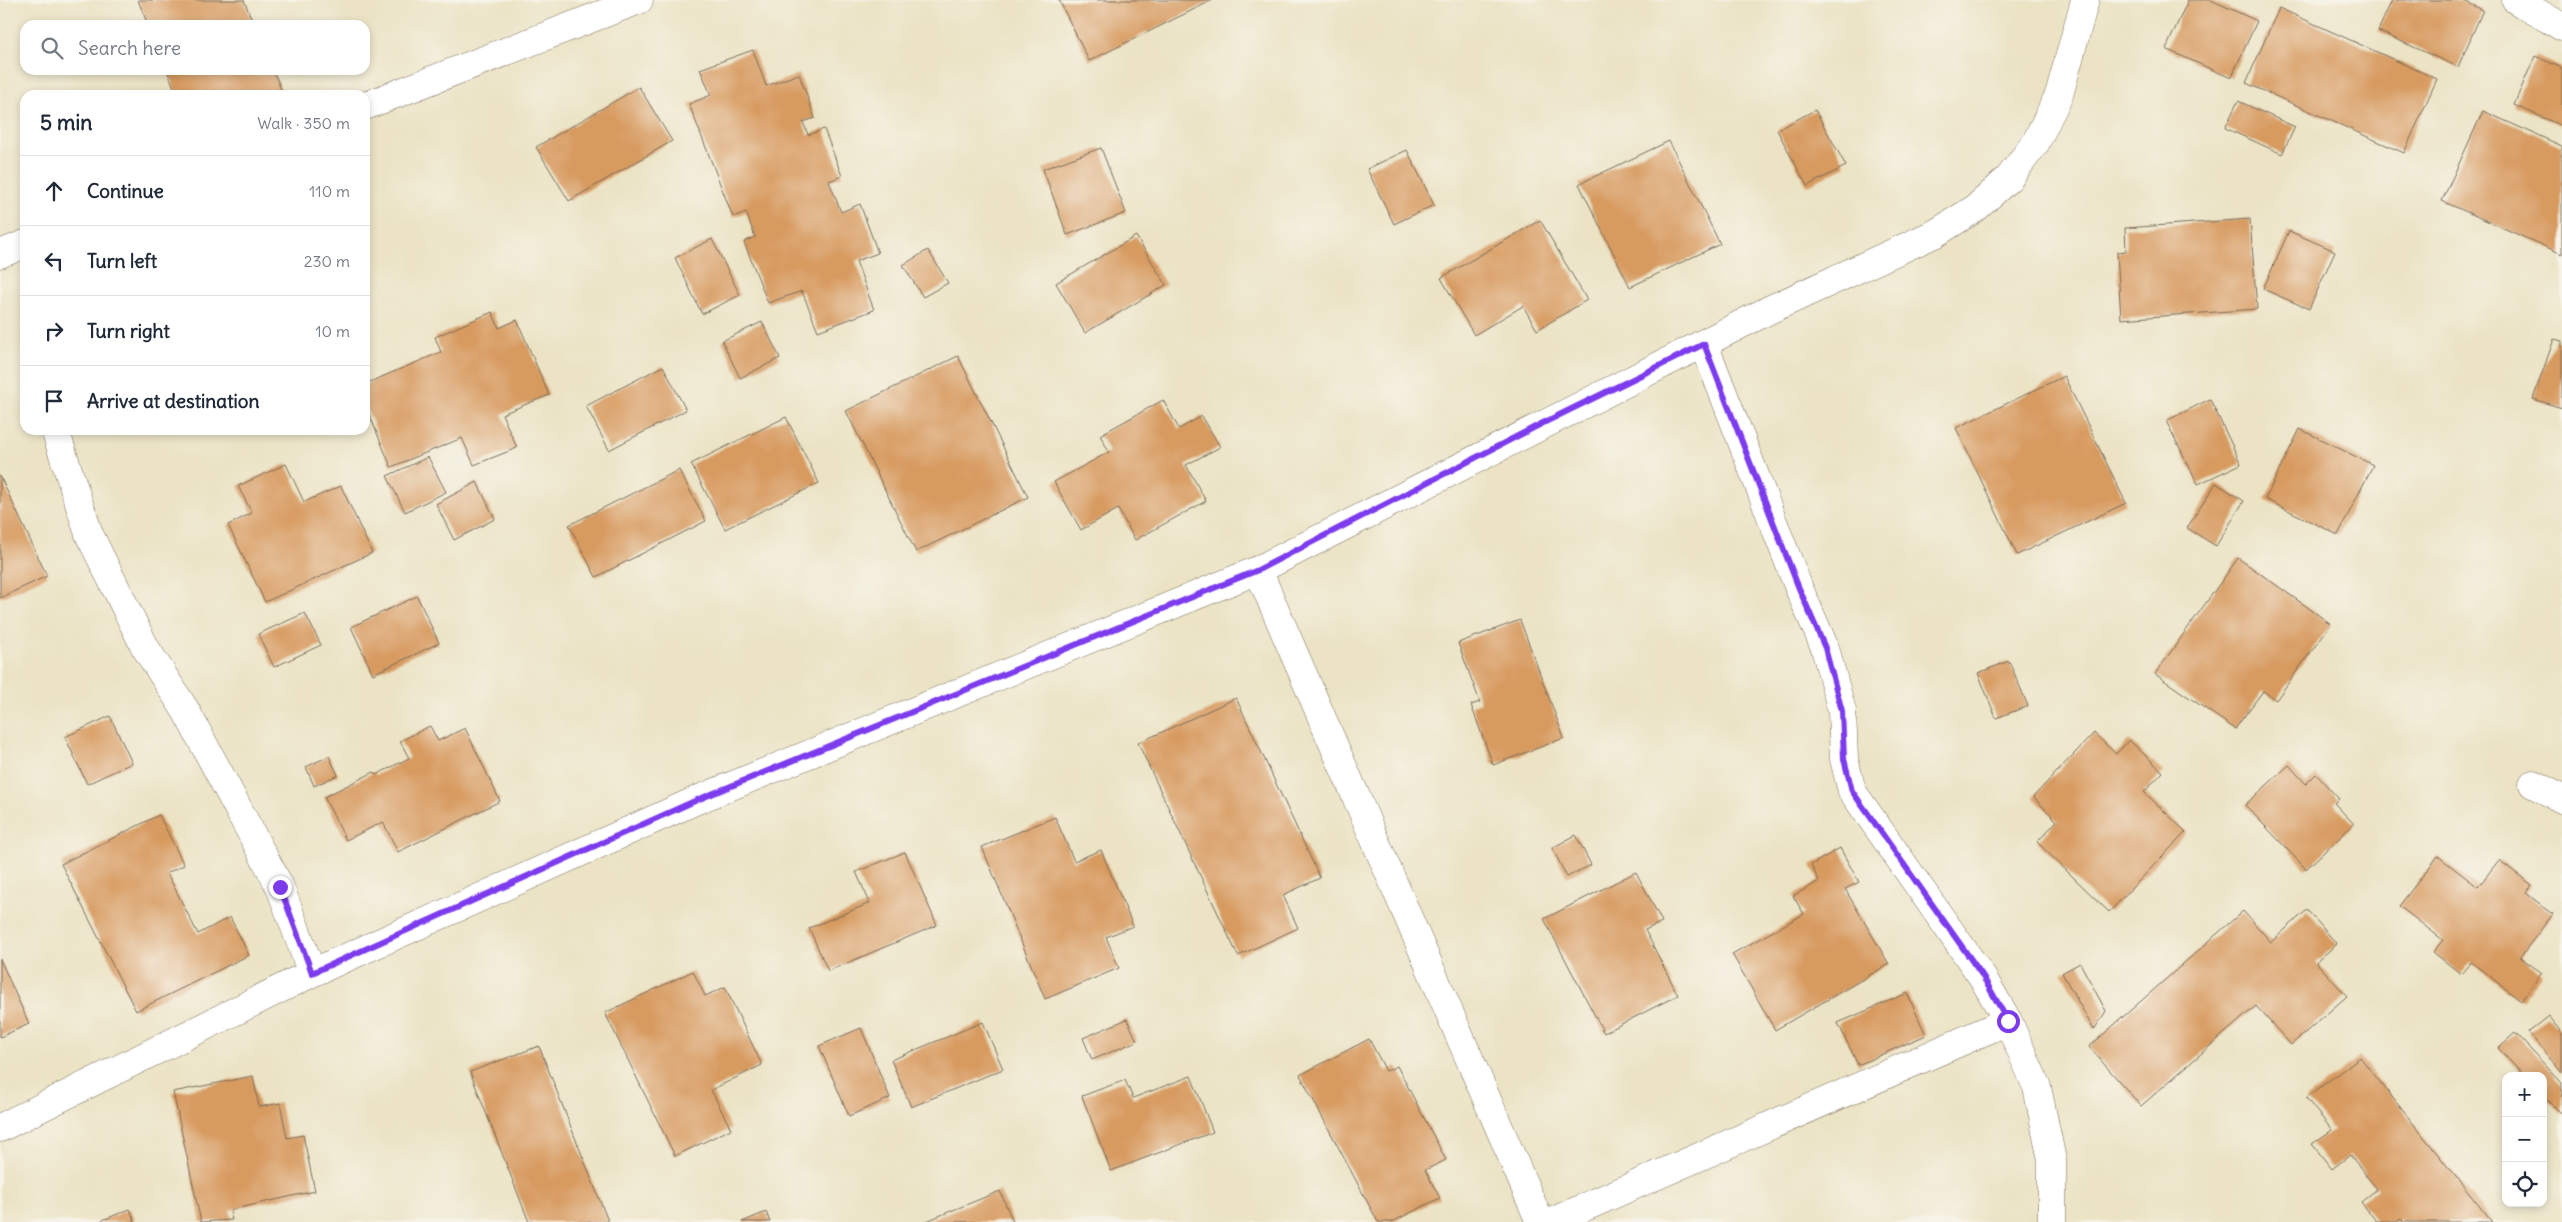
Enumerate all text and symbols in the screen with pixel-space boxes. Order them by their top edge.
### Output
search box [20,20,370,75]
icon: search [38,34,66,62]
text: Search here [78,36,181,60]
text: 5 min [40,109,92,136]
text: Walk · 350 m [257,113,350,133]
icon: ahead [40,177,68,205]
text: Continue [87,179,164,203]
text: 110 m [309,181,350,201]
icon: left [40,247,68,275]
text: Turn left [87,249,157,273]
text: 230 m [304,251,350,271]
icon: right [40,317,68,345]
text: Turn right [87,319,170,343]
text: 10 m [315,321,350,341]
icon: arrive [40,387,68,415]
text: Arrive at destination [87,389,260,413]
route end [269,876,292,899]
route start [1997,1010,2020,1033]
map controls [2502,1072,2547,1207]
button: + [2502,1072,2547,1117]
button: − [2502,1117,2547,1162]
button: locate [2502,1162,2547,1207]

